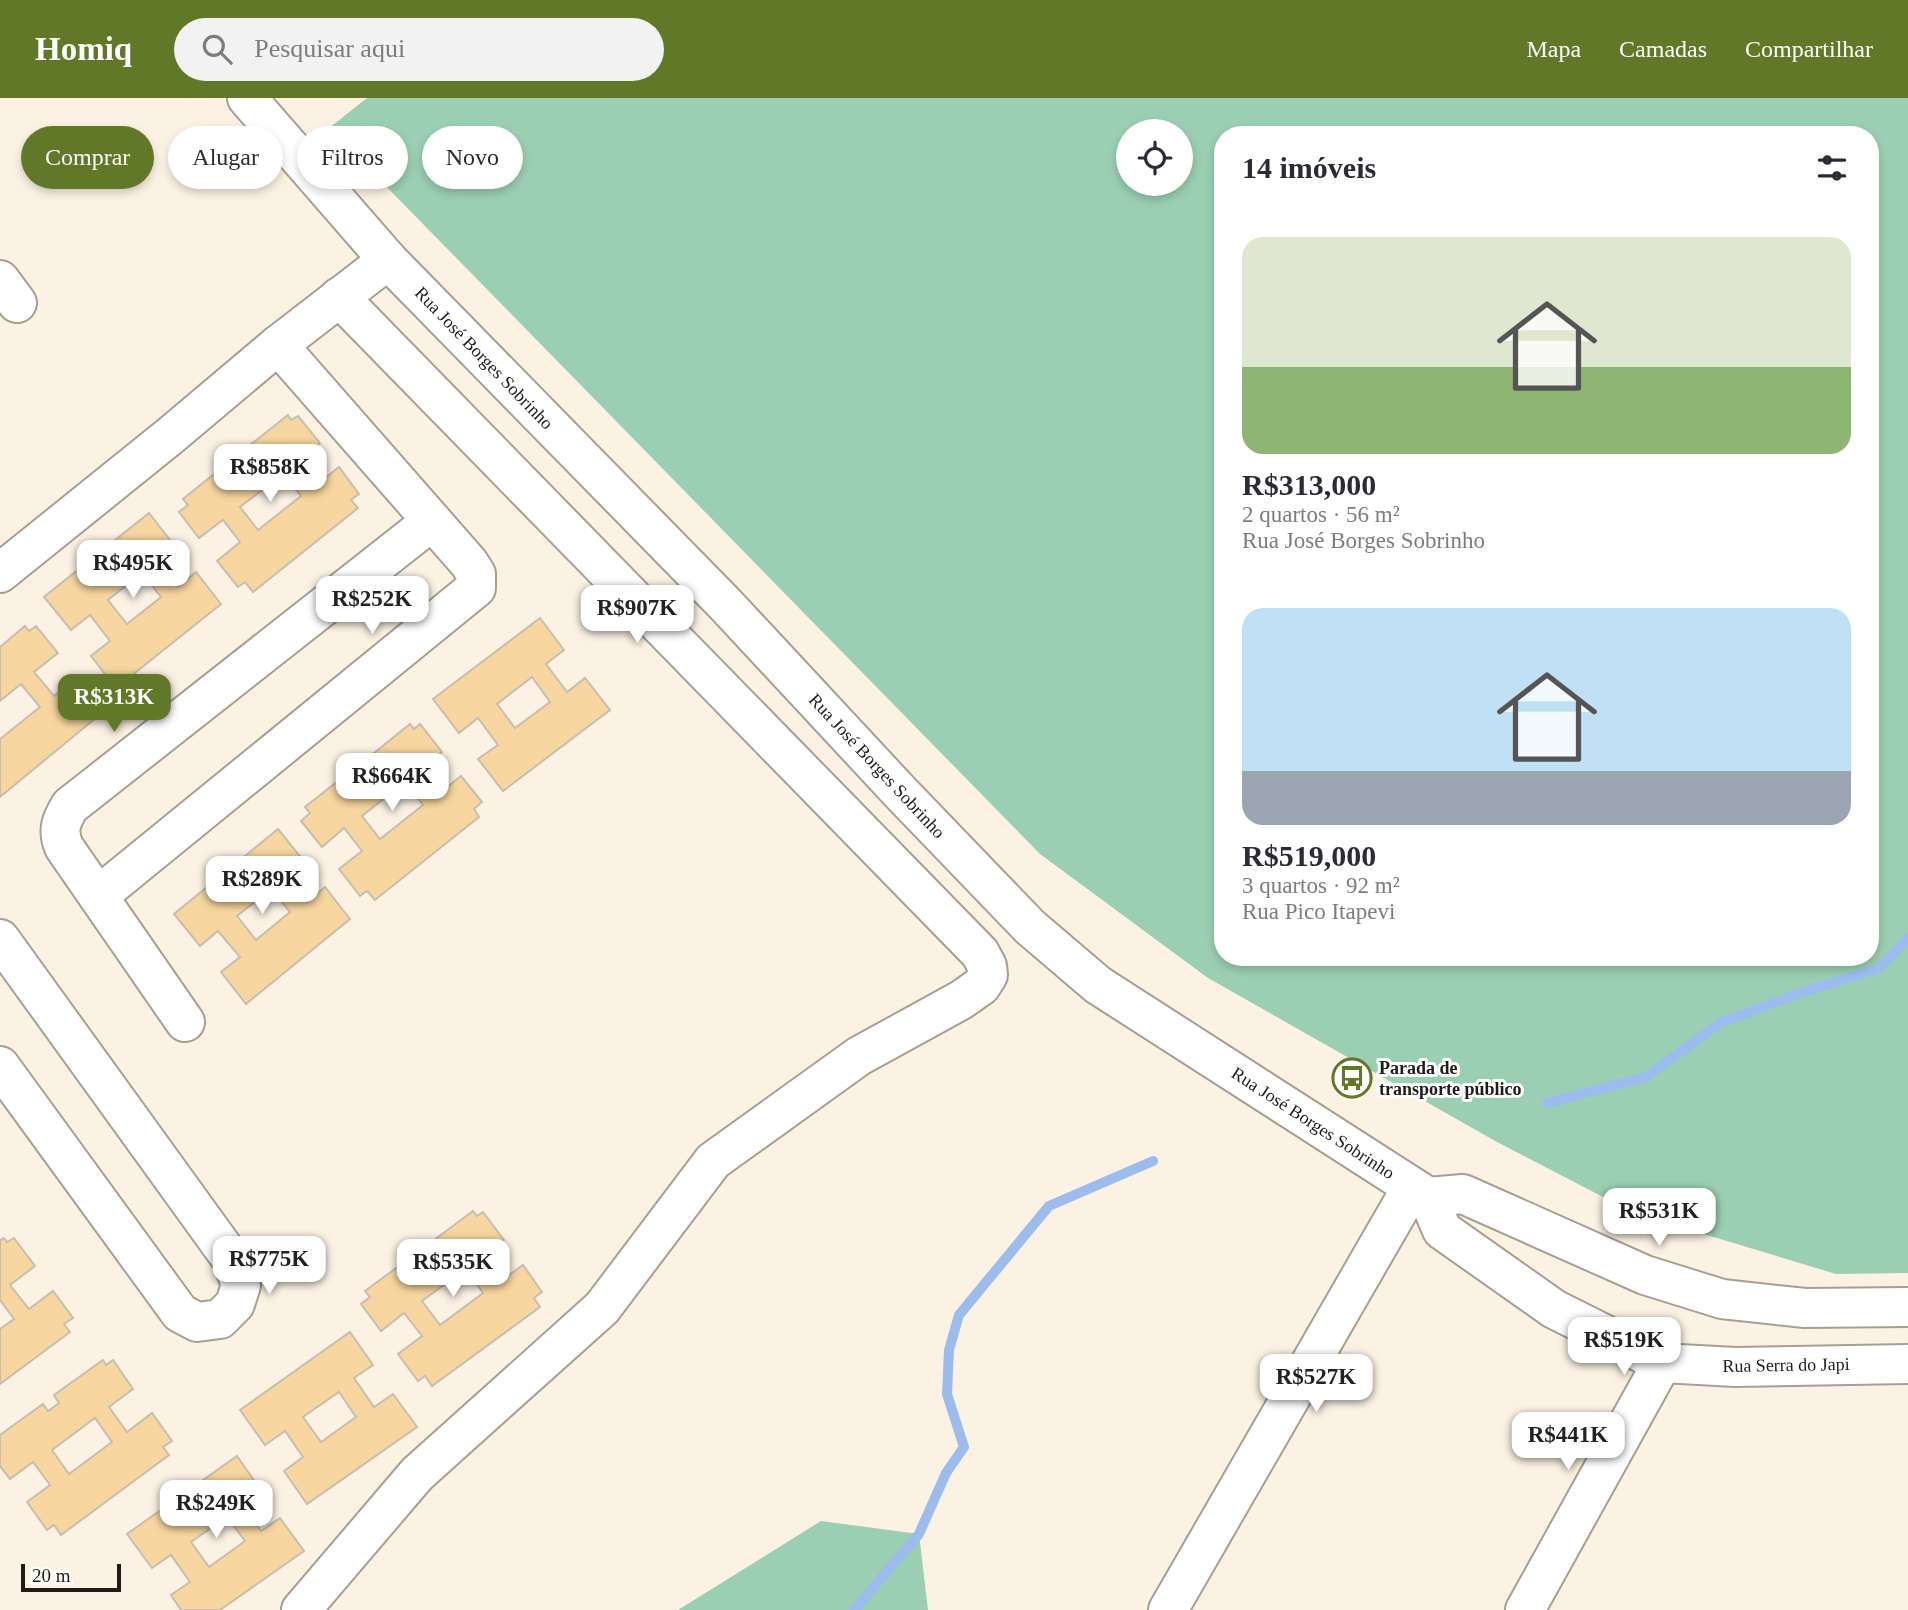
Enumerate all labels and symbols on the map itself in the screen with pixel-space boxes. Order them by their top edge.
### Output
street label: Rua José Borges Sobrinho [411,283,557,433]
pin: R$858K [213,444,327,504]
pin: R$495K [76,540,190,600]
pin: R$252K [315,576,429,636]
pin: R$907K [580,586,694,645]
pin: R$313K [57,674,171,734]
street label: Rua José Borges Sobrinho [805,690,949,842]
pin: R$664K [335,754,449,813]
pin: R$289K [205,856,319,916]
bus stop icon: Parada de transporte público [1331,1057,1373,1099]
place label: Parada de transporte público [1379,1058,1522,1099]
street label: Rua José Borges Sobrinho [1228,1063,1398,1183]
pin: R$531K [1602,1188,1716,1248]
pin: R$775K [212,1236,326,1296]
pin: R$535K [396,1240,510,1299]
pin: R$519K [1567,1318,1681,1377]
pin: R$527K [1259,1354,1373,1414]
street label: Rua Serra do Japi [1722,1354,1850,1376]
pin: R$441K [1511,1412,1625,1472]
pin: R$249K [159,1480,273,1540]
scale bar [21,1561,121,1593]

